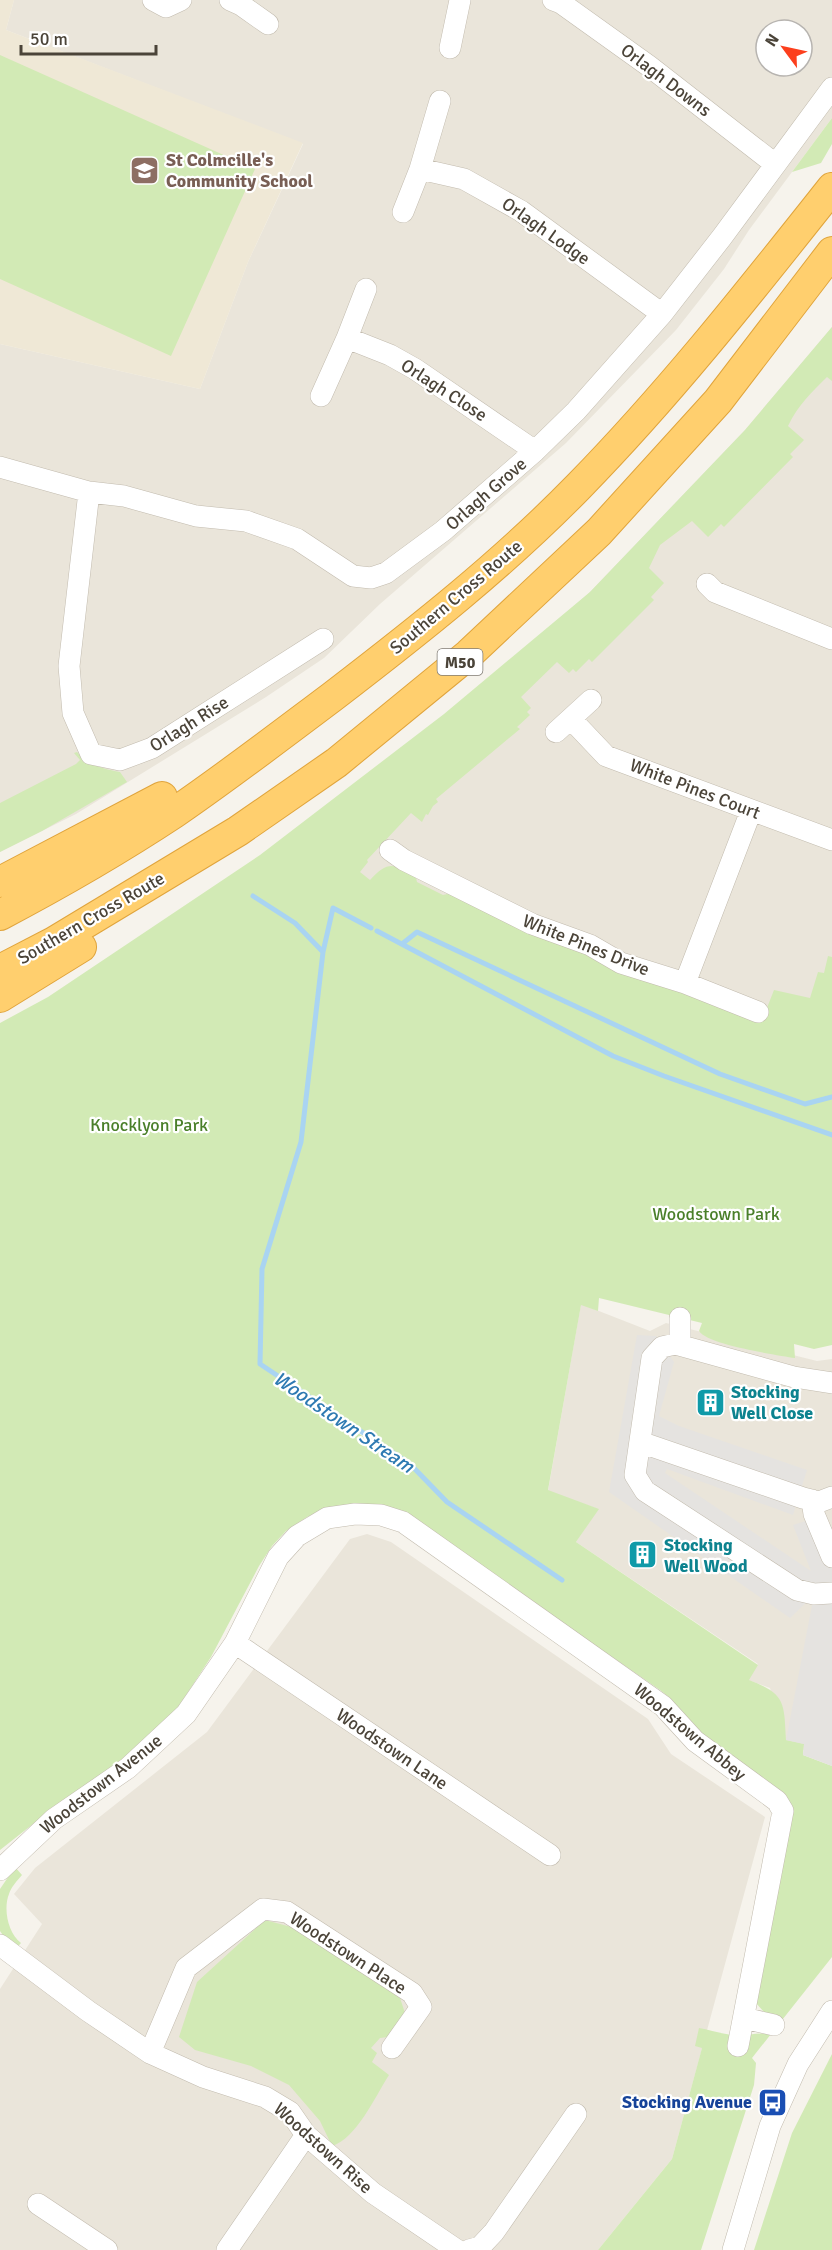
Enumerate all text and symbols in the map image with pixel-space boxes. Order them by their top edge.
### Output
scale bar [21,18,156,56]
north arrow [754,18,814,78]
text: 50 m [30,28,68,50]
text: N [761,30,784,50]
street label: Orlagh Downs [616,39,716,121]
place label: St Colmcille's Community School [166,149,313,192]
school or university icon: St Colmcille's Community School [129,154,161,186]
street label: Orlagh Lodge [498,193,594,269]
street label: Orlagh Close [397,354,491,426]
street label: Orlagh Grove [441,453,531,535]
street label: Southern Cross Route [385,535,527,659]
road number: M50 [438,649,482,675]
street label: Orlagh Rise [146,691,232,757]
street label: White Pines Court [627,754,763,824]
street label: Southern Cross Route [14,867,168,969]
street label: White Pines Drive [519,910,653,980]
park label: Knocklyon Park [90,1114,208,1136]
park label: Woodstown Park [652,1203,780,1225]
water label: Woodstown Stream [269,1366,420,1479]
place label: Stocking Well Close [731,1381,813,1424]
building icon: Stocking Well Close [694,1386,726,1418]
place label: Stocking Well Wood [664,1534,748,1577]
building icon: Stocking Well Wood [627,1539,659,1571]
street label: Woodstown Abbey [629,1679,751,1786]
street label: Woodstown Lane [332,1704,452,1794]
street label: Woodstown Avenue [35,1729,167,1839]
street label: Woodstown Place [285,1907,411,1999]
bus stop icon: Stocking Avenue [757,2086,789,2118]
place label: Stocking Avenue [622,2091,752,2113]
street label: Woodstown Rise [269,2098,377,2198]

